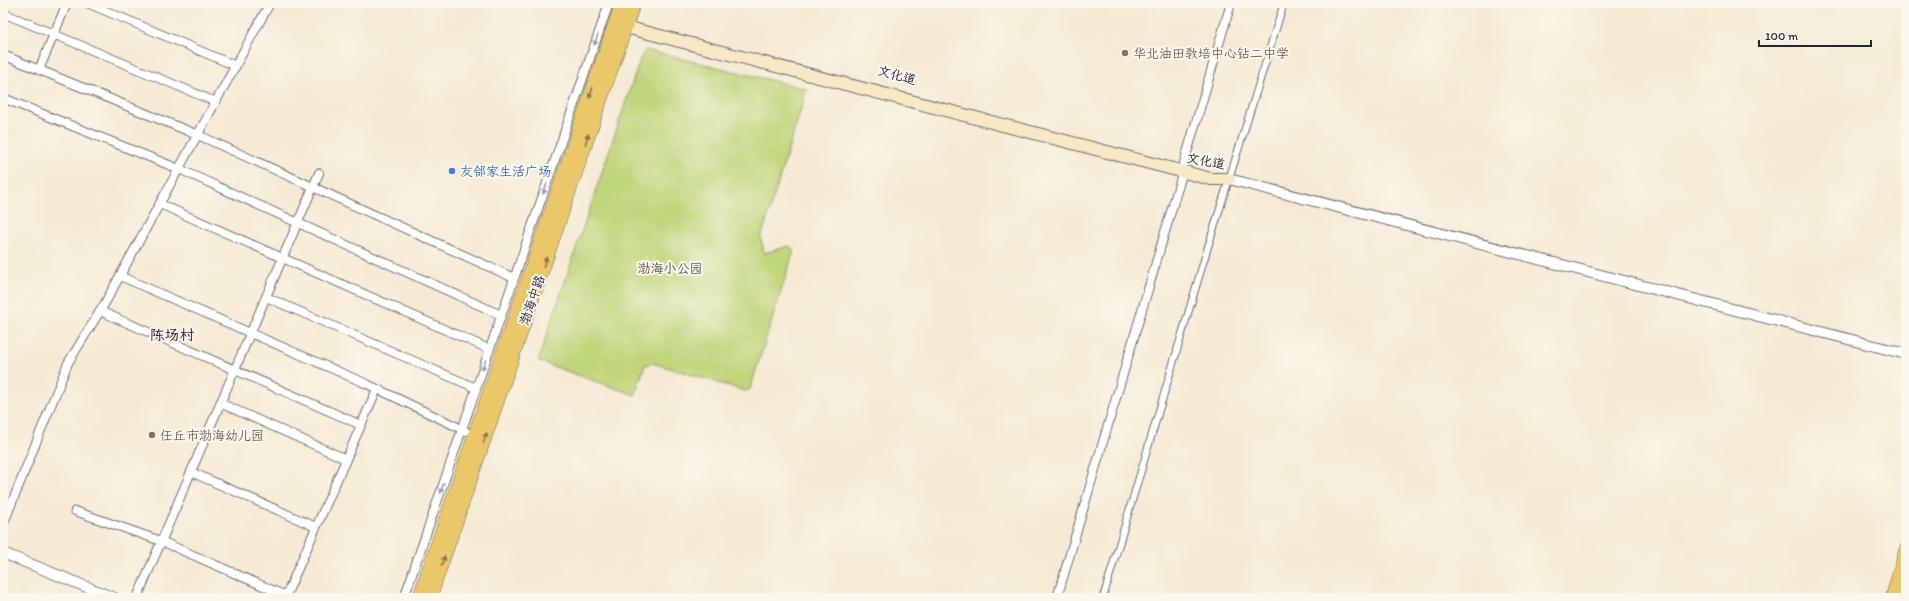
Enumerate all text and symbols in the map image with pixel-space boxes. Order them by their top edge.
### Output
scale bar [1759,22,1871,48]
text: 100 m [1765,29,1798,43]
one-way arrow [593,34,599,46]
place label: 华北油田教培中心钻二中学 [1133,46,1289,61]
marker: 华北油田教培中心钻二中学 [1120,48,1130,58]
street label: 文化道 [876,63,918,87]
one-way arrow [588,87,594,99]
one-way arrow [585,133,591,145]
street label: 文化道 [1185,150,1227,172]
place label: 友邻家生活广场 [460,164,551,179]
marker: 友邻家生活广场 [447,166,457,176]
one-way arrow [541,184,547,196]
one-way arrow [542,256,548,268]
park label: 渤海小公园 [637,261,703,276]
street label: 渤海中路 [516,273,548,327]
district label: 陈场村 [149,326,195,344]
one-way arrow [481,360,487,372]
place label: 任丘市渤海幼儿园 [160,428,264,443]
marker: 任丘市渤海幼儿园 [147,430,157,440]
one-way arrow [483,432,489,444]
one-way arrow [439,483,445,495]
one-way arrow [440,555,446,567]

